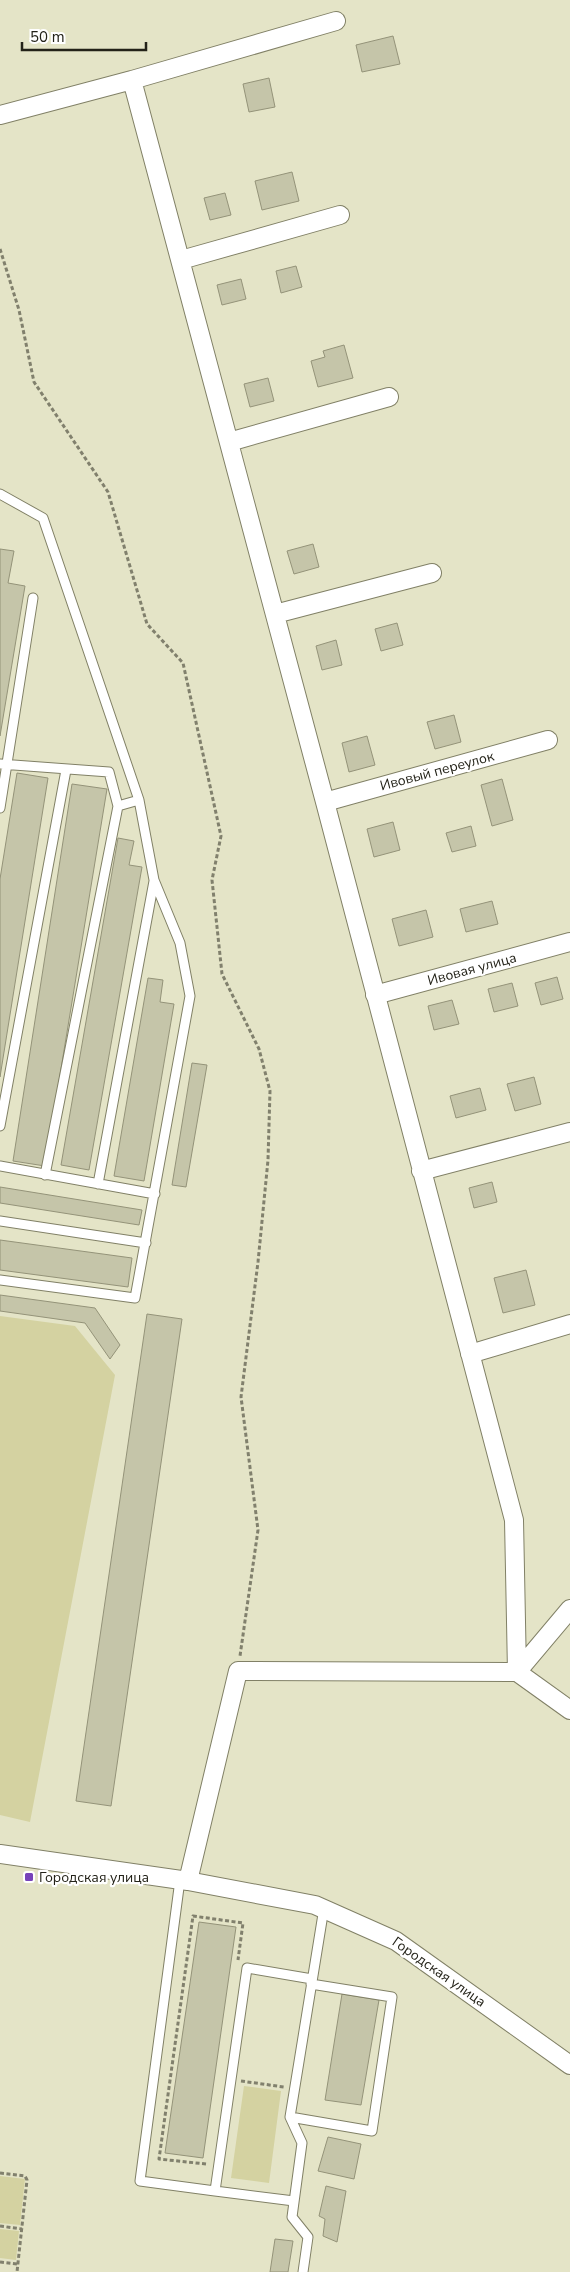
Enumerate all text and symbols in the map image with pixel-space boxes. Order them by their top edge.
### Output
scale bar [22,20,146,52]
text: 50 m [30,27,65,47]
street label: Ивовый переулок [378,746,497,795]
street label: Ивовая улица [425,948,519,990]
place label: Городская улица [39,1868,149,1887]
marker: Городская улица [23,1871,35,1883]
street label: Городская улица [388,1933,490,2011]

